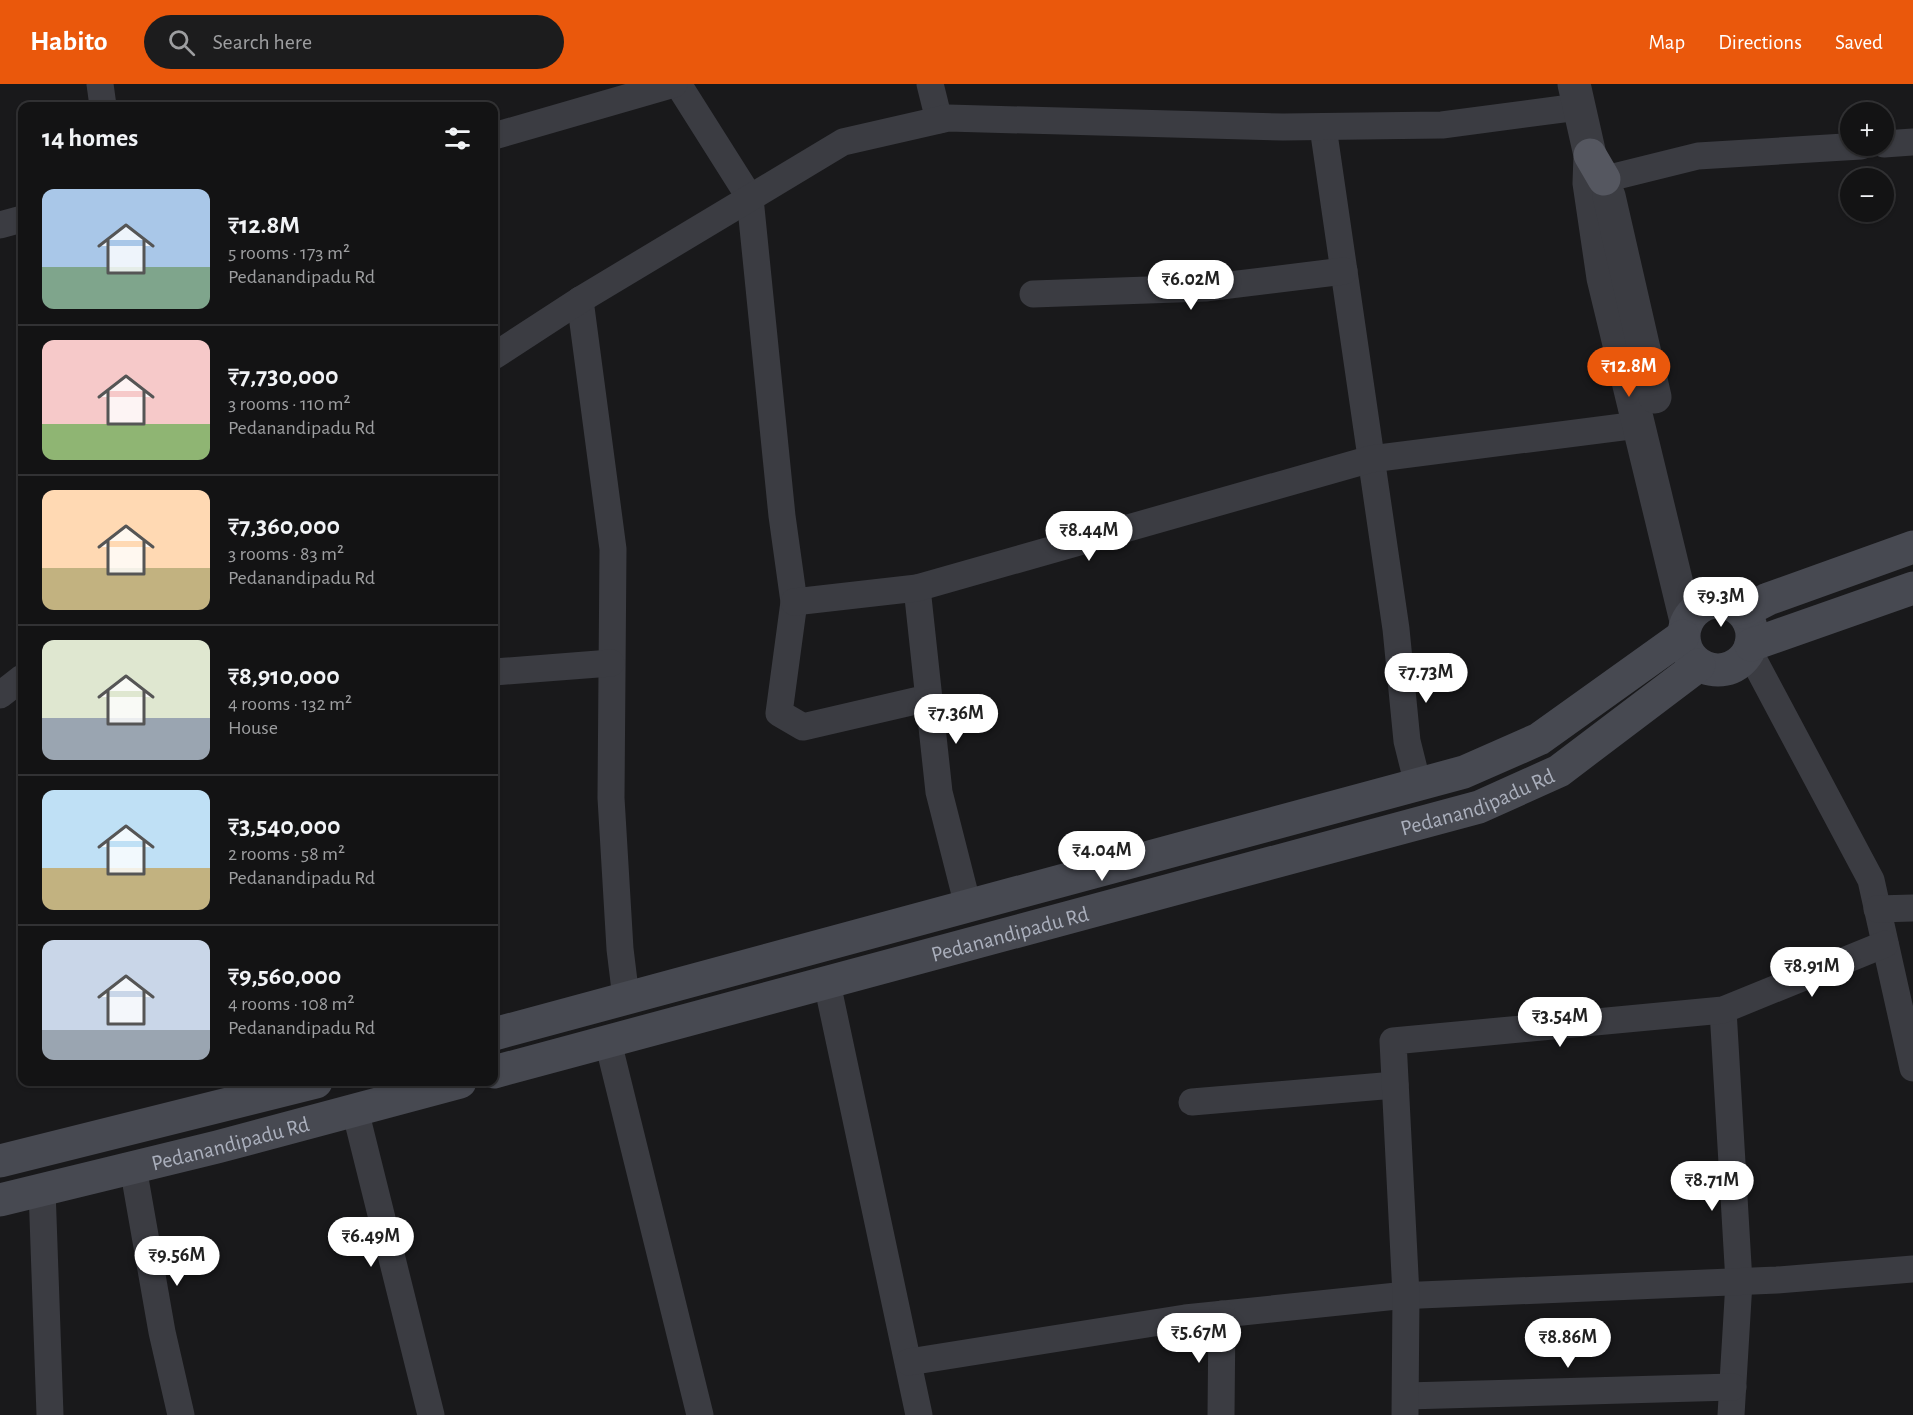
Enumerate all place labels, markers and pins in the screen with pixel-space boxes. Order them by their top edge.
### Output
pin: ₹6.02M [1142,260,1240,311]
pin: ₹12.8M [1580,347,1678,398]
pin: ₹8.44M [1040,511,1138,562]
pin: ₹9.3M [1679,577,1763,628]
pin: ₹7.73M [1377,653,1475,704]
pin: ₹7.36M [907,694,1005,745]
pin: ₹4.04M [1053,831,1151,882]
pin: ₹8.91M [1763,947,1861,998]
pin: ₹3.54M [1511,997,1609,1048]
pin: ₹8.71M [1663,1161,1761,1212]
pin: ₹6.49M [322,1217,420,1268]
pin: ₹9.56M [128,1236,226,1287]
pin: ₹5.67M [1150,1313,1248,1364]
pin: ₹8.86M [1519,1318,1617,1369]

